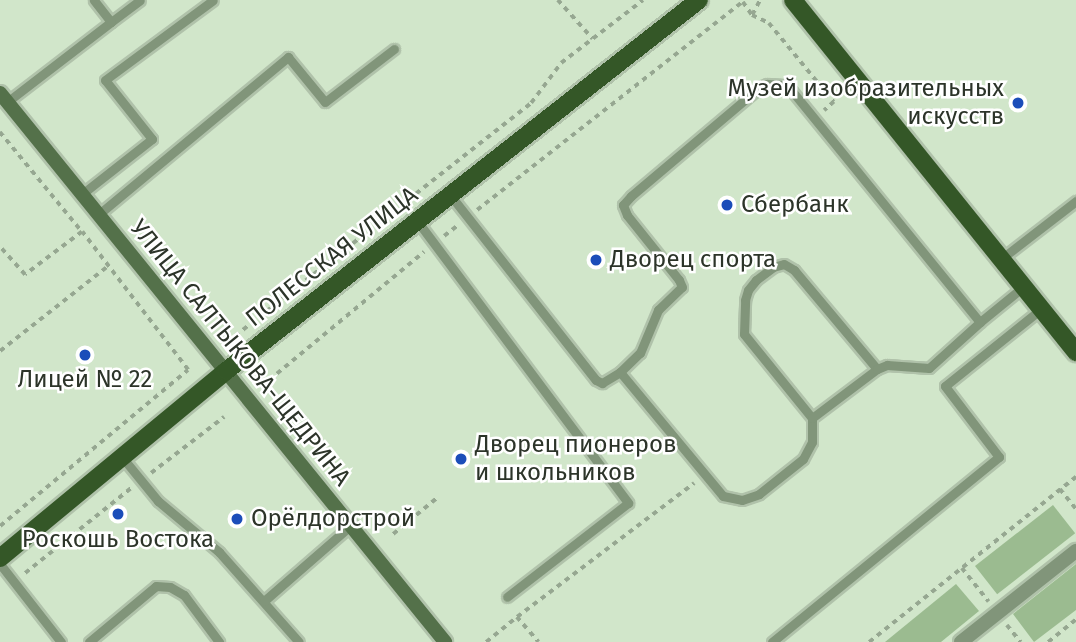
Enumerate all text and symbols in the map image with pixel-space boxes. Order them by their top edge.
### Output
place label: Музей изобразительных искусств [728,75,1004,131]
marker: Музей изобразительных искусств [1010,95,1026,111]
street label: ПОЛЕССКАЯ УЛИЦА [240,181,424,333]
place label: Сбербанк [741,191,849,219]
marker: Сбербанк [719,197,735,213]
street label: УЛИЦА САЛТЫКОВА-ЩЕДРИНА [124,214,356,492]
place label: Дворец спорта [610,246,776,274]
marker: Дворец спорта [588,252,604,268]
marker: Лицей № 22 [77,347,93,363]
place label: Лицей № 22 [18,366,152,394]
place label: Дворец пионеров и школьников [475,431,677,487]
marker: Дворец пионеров и школьников [453,451,469,467]
place label: Орёлдорстрой [251,505,415,533]
marker: Роскошь Востока [110,506,126,522]
marker: Орёлдорстрой [229,511,245,527]
place label: Роскошь Востока [22,526,214,554]

